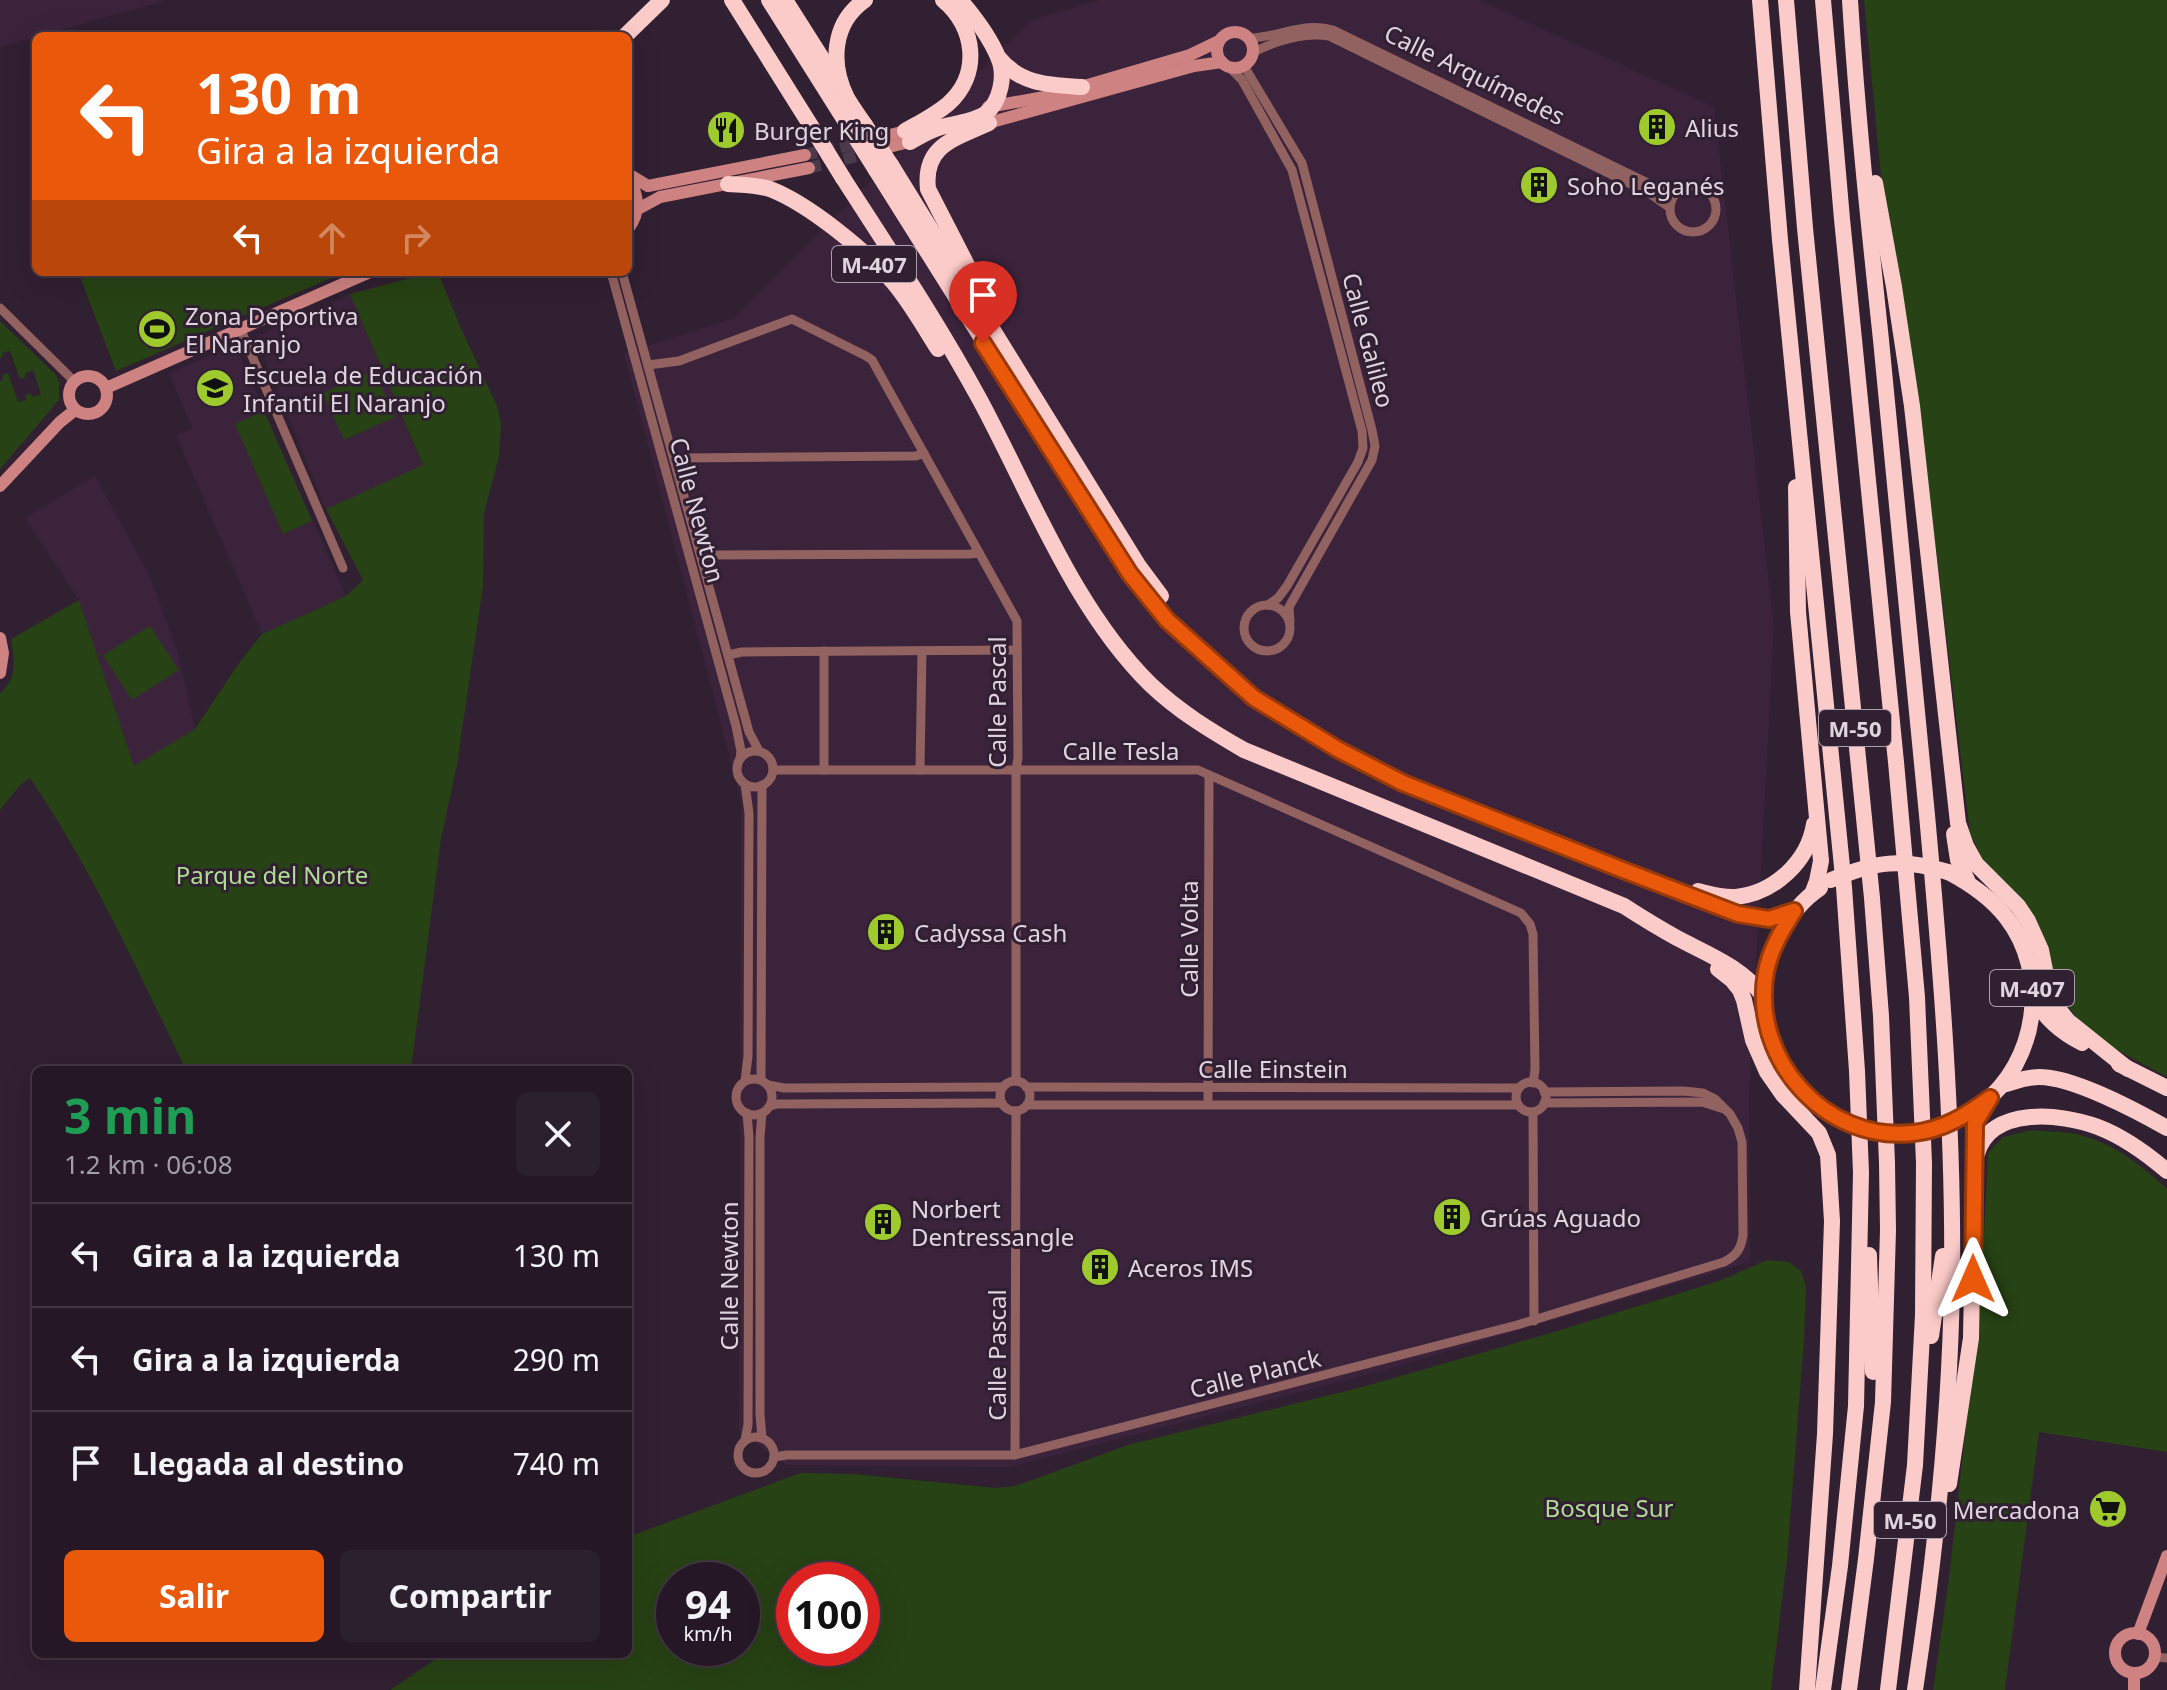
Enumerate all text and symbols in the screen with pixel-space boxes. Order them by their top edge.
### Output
street label: Calle Arquímedes [1379,16,1571,132]
text: 130 m [196,54,361,130]
icon: left [64,64,168,168]
building icon: Alius [1636,106,1678,148]
restaurant icon: Burger King [705,109,747,151]
place label: Alius [1685,111,1739,144]
place label: Burger King [754,114,889,147]
text: Gira a la izquierda [196,126,500,175]
building icon: Soho Leganés [1518,164,1560,206]
place label: Soho Leganés [1567,169,1725,202]
icon: left [226,216,270,260]
icon: ahead [310,216,354,260]
icon: right [394,216,438,260]
road number: M-407 [832,246,916,282]
pin [949,261,1017,343]
street label: Calle Galileo [1335,269,1403,411]
icon: arrive [961,273,1005,317]
place label: Zona Deportiva El Naranjo [185,299,359,360]
sports icon: Zona Deportiva El Naranjo [136,308,178,350]
place label: Escuela de Educación Infantil El Naranjo [243,358,483,419]
school or university icon: Escuela de Educación Infantil El Naranjo [194,367,236,409]
street label: Calle Newton [663,434,733,586]
street label: Calle Pascal [980,636,1013,768]
road number: M-50 [1819,710,1891,746]
street label: Calle Tesla [1062,734,1180,767]
park label: Parque del Norte [176,858,368,891]
street label: Calle Volta [1172,880,1205,998]
building icon: Cadyssa Cash [865,911,907,953]
place label: Cadyssa Cash [914,916,1067,949]
road number: M-407 [1990,970,2074,1006]
street label: Calle Einstein [1198,1052,1348,1085]
text: 3 min [64,1083,196,1148]
button: close [516,1092,600,1176]
text: 1.2 km · 06:08 [64,1146,233,1182]
place label: Norbert Dentressangle [911,1192,1074,1253]
building icon: Grúas Aguado [1431,1196,1473,1238]
building icon: Norbert Dentressangle [862,1201,904,1243]
place label: Grúas Aguado [1480,1201,1641,1234]
street label: Calle Newton [712,1202,745,1350]
icon: left [64,1233,108,1277]
text: Gira a la izquierda [132,1235,401,1276]
text: 130 m [513,1235,600,1276]
position arrow [1931,1237,2015,1321]
building icon: Aceros IMS [1079,1246,1121,1288]
place label: Aceros IMS [1128,1251,1253,1284]
street label: Calle Pascal [980,1289,1013,1421]
icon: left [64,1337,108,1381]
text: Gira a la izquierda [132,1339,401,1380]
text: 290 m [513,1339,600,1380]
street label: Calle Planck [1186,1341,1324,1405]
icon: arrive [64,1441,108,1485]
text: Llegada al destino [132,1443,404,1484]
text: 740 m [513,1443,600,1484]
supermarket icon: Mercadona [2087,1488,2129,1530]
park label: Bosque Sur [1545,1491,1674,1524]
place label: Mercadona [1953,1493,2080,1526]
road number: M-50 [1874,1502,1946,1538]
button: Salir [64,1550,324,1642]
button: Compartir [340,1550,600,1642]
speed limit sign: 100 [776,1562,880,1666]
text: 94 [685,1576,731,1631]
text: km/h [683,1620,733,1647]

